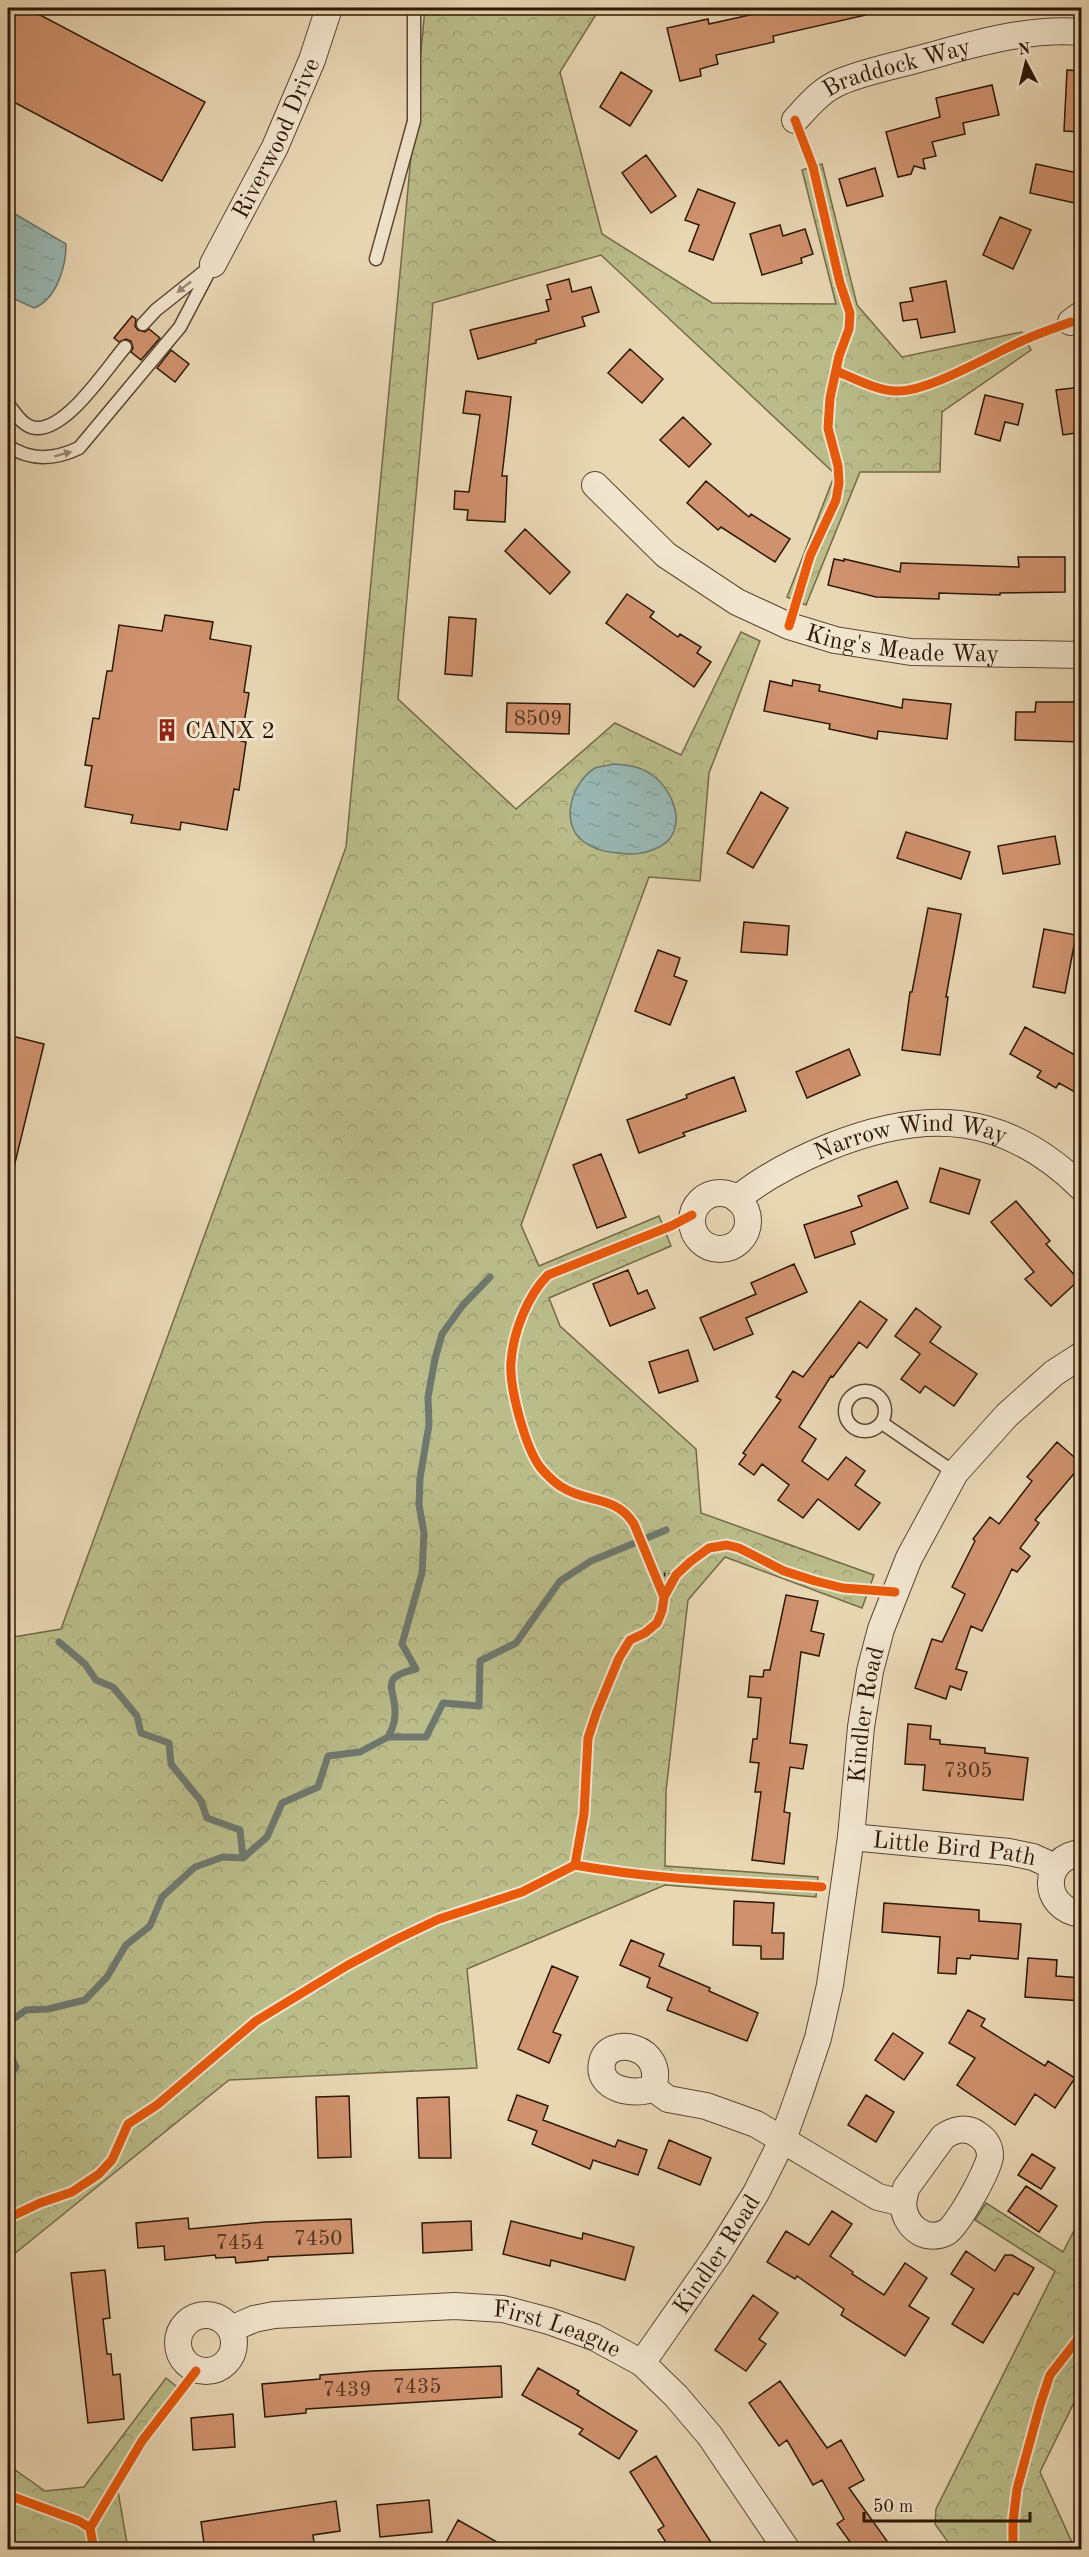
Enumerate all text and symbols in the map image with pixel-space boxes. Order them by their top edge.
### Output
north arrow [996,33,1056,93]
street label: Braddock Way [819,35,974,103]
text: N [1017,41,1032,59]
street label: Riverwood Drive [229,55,325,223]
one-way arrow [177,280,192,292]
one-way arrow [54,449,72,458]
street label: King's Meade Way [803,622,1000,668]
house number: 8509 [514,709,562,730]
building icon: CANX 2 [154,717,180,743]
place label: CANX 2 [185,720,275,744]
street label: Narrow Wind Way [811,1113,1011,1166]
street label: Kindler Road [846,1644,890,1784]
house number: 7305 [944,1761,992,1782]
street label: Little Bird Path [871,1829,1038,1871]
street label: Kindler Road [670,2191,766,2319]
house number: 7450 [294,2229,342,2250]
house number: 7454 [216,2233,264,2254]
street label: First League [492,2298,624,2363]
house number: 7435 [393,2377,441,2398]
house number: 7439 [323,2380,371,2401]
scale bar [864,2485,1030,2523]
text: 50 m [873,2498,913,2516]

